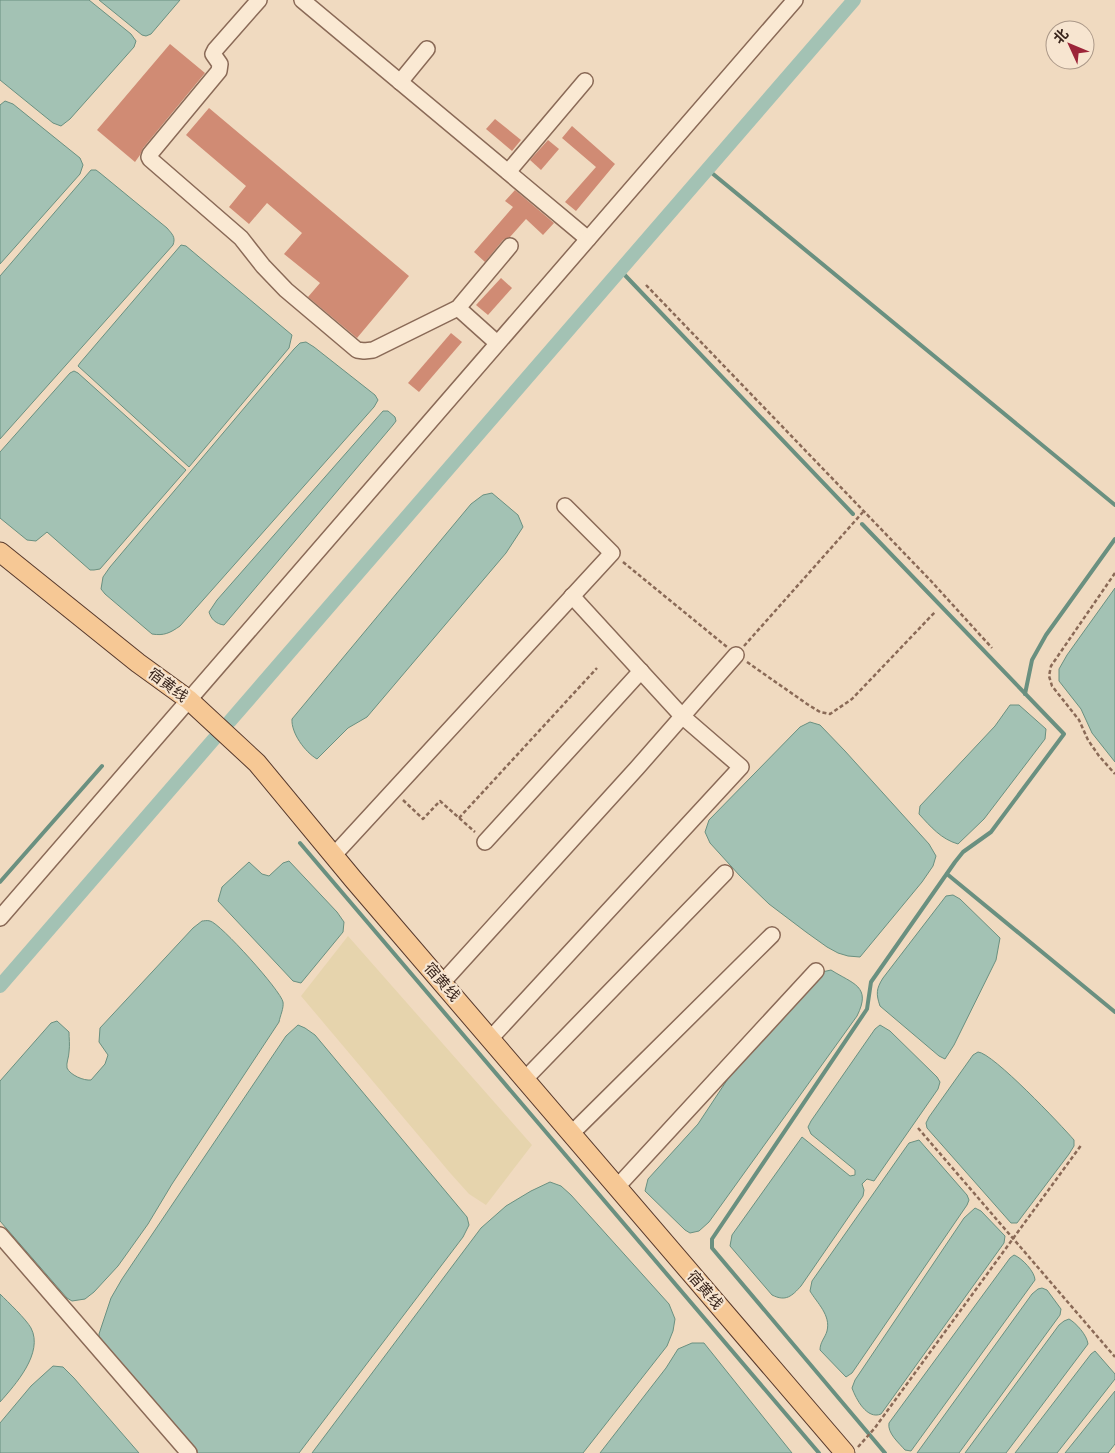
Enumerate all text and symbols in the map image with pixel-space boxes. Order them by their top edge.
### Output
north arrow [1045,20,1095,70]
text: 北 [1049,24,1072,47]
street label: 宿黄线 [145,663,193,706]
street label: 宿黄线 [420,958,465,1005]
street label: 宿黄线 [683,1266,728,1313]

